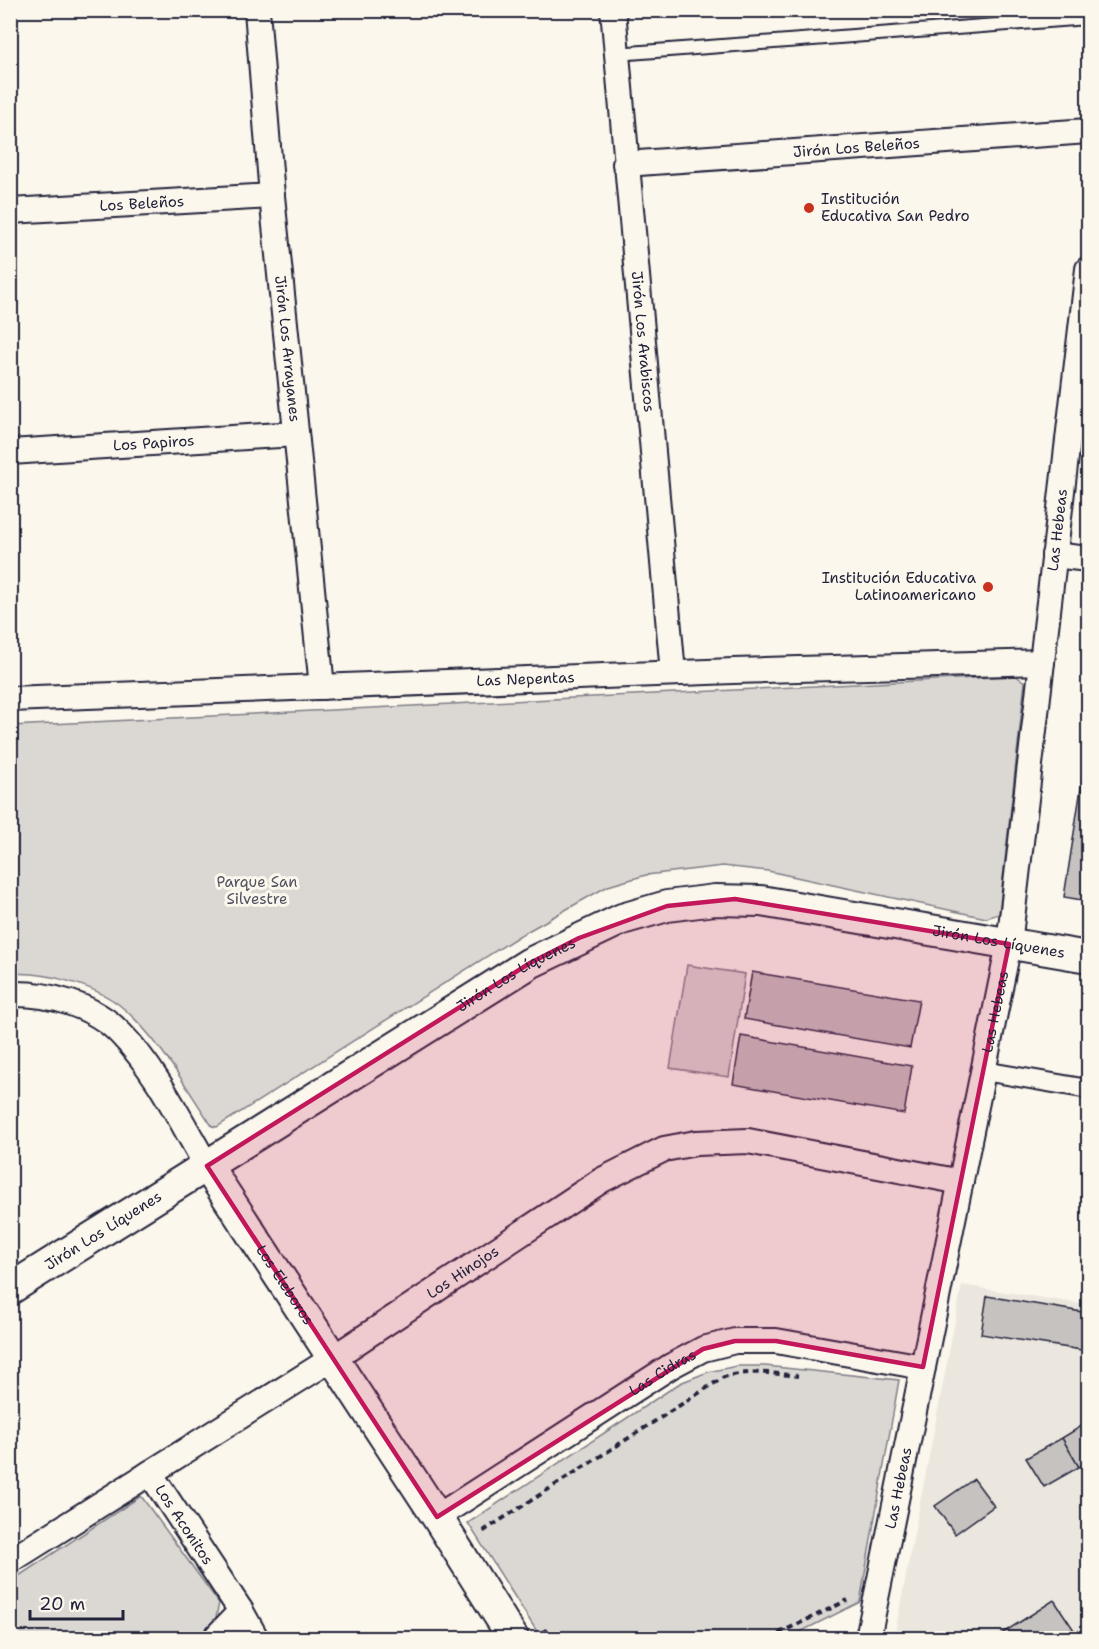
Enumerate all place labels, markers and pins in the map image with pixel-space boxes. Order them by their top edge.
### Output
place label: Institución Educativa San Pedro [821,189,970,226]
marker: Institución Educativa San Pedro [802,201,816,215]
place label: Institución Educativa Latinoamericano [822,568,977,605]
marker: Institución Educativa Latinoamericano [981,580,995,594]

